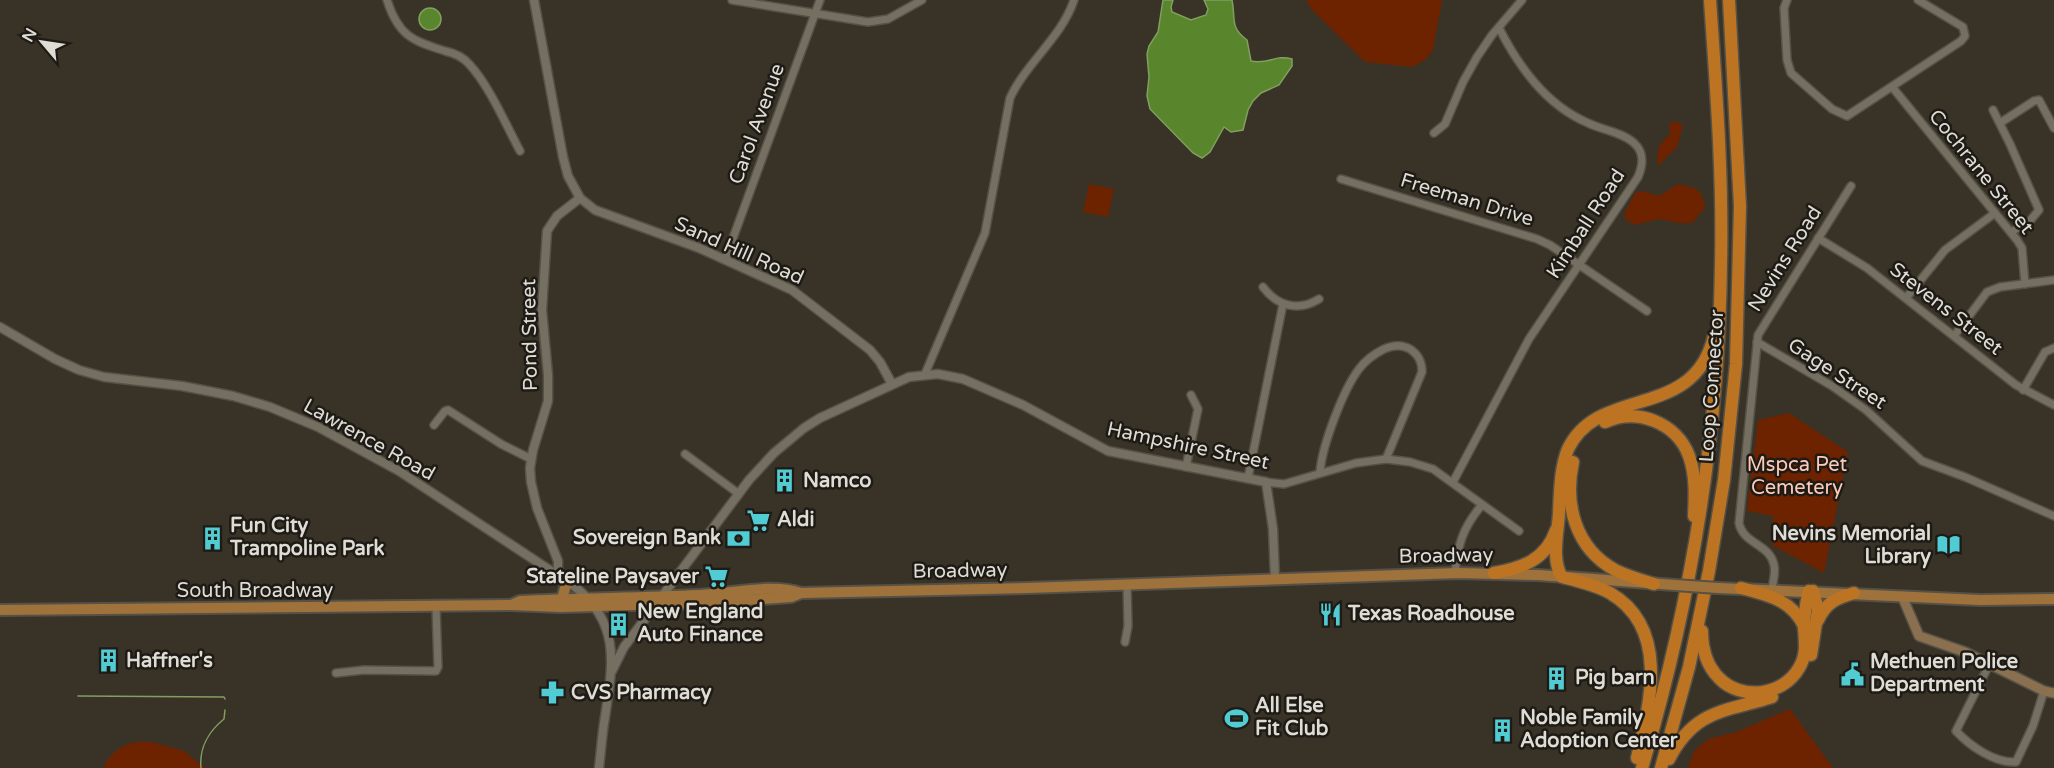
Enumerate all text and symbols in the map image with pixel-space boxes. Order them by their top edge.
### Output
north arrow [12,12,72,72]
text: N [18,25,42,46]
street label: Carol Avenue [724,60,790,188]
street label: Cochrane Street [1923,105,2039,239]
street label: Kimball Road [1542,165,1630,283]
street label: Freeman Drive [1398,168,1536,232]
street label: Nevins Road [1743,202,1827,316]
street label: Sand Hill Road [671,212,807,290]
street label: Stevens Street [1885,258,2007,361]
street label: Pond Street [517,278,543,391]
street label: Loop Connector [1695,308,1729,463]
street label: Gage Street [1783,333,1891,415]
street label: Lawrence Road [299,394,439,486]
street label: Hampshire Street [1105,417,1272,475]
park label: Mspca Pet Cemetery [1747,453,1848,500]
building icon: Namco [772,468,798,494]
place label: Namco [803,469,871,493]
supermarket icon: Aldi [746,507,772,533]
place label: Aldi [777,508,814,532]
place label: Fun City Trampoline Park [229,514,384,561]
place label: Nevins Memorial Library [1772,522,1931,569]
building icon: Fun City Trampoline Park [199,525,225,551]
bank icon: Sovereign Bank [726,525,752,551]
place label: Sovereign Bank [573,526,721,550]
library icon: Nevins Memorial Library [1936,532,1962,558]
street label: Broadway [1398,543,1494,569]
street label: Broadway [912,558,1008,584]
supermarket icon: Stateline Paysaver [704,564,730,590]
place label: Stateline Paysaver [526,565,699,589]
street label: South Broadway [177,579,333,603]
place label: New England Auto Finance [637,600,763,647]
restaurant icon: Texas Roadhouse [1317,601,1343,627]
place label: Texas Roadhouse [1347,602,1515,626]
building icon: New England Auto Finance [606,611,632,637]
building icon: Haffner's [95,648,121,674]
place label: Haffner's [126,649,213,673]
place label: Methuen Police Department [1870,650,2018,697]
public building icon: Methuen Police Department [1839,661,1865,687]
building icon: Pig barn [1544,665,1570,691]
place label: Pig barn [1575,666,1655,690]
pharmacy icon: CVS Pharmacy [540,680,566,706]
place label: CVS Pharmacy [571,681,712,705]
place label: All Else Fit Club [1255,694,1329,741]
sports icon: All Else Fit Club [1224,705,1250,731]
place label: Noble Family Adoption Center [1520,706,1678,753]
building icon: Noble Family Adoption Center [1489,717,1515,743]

